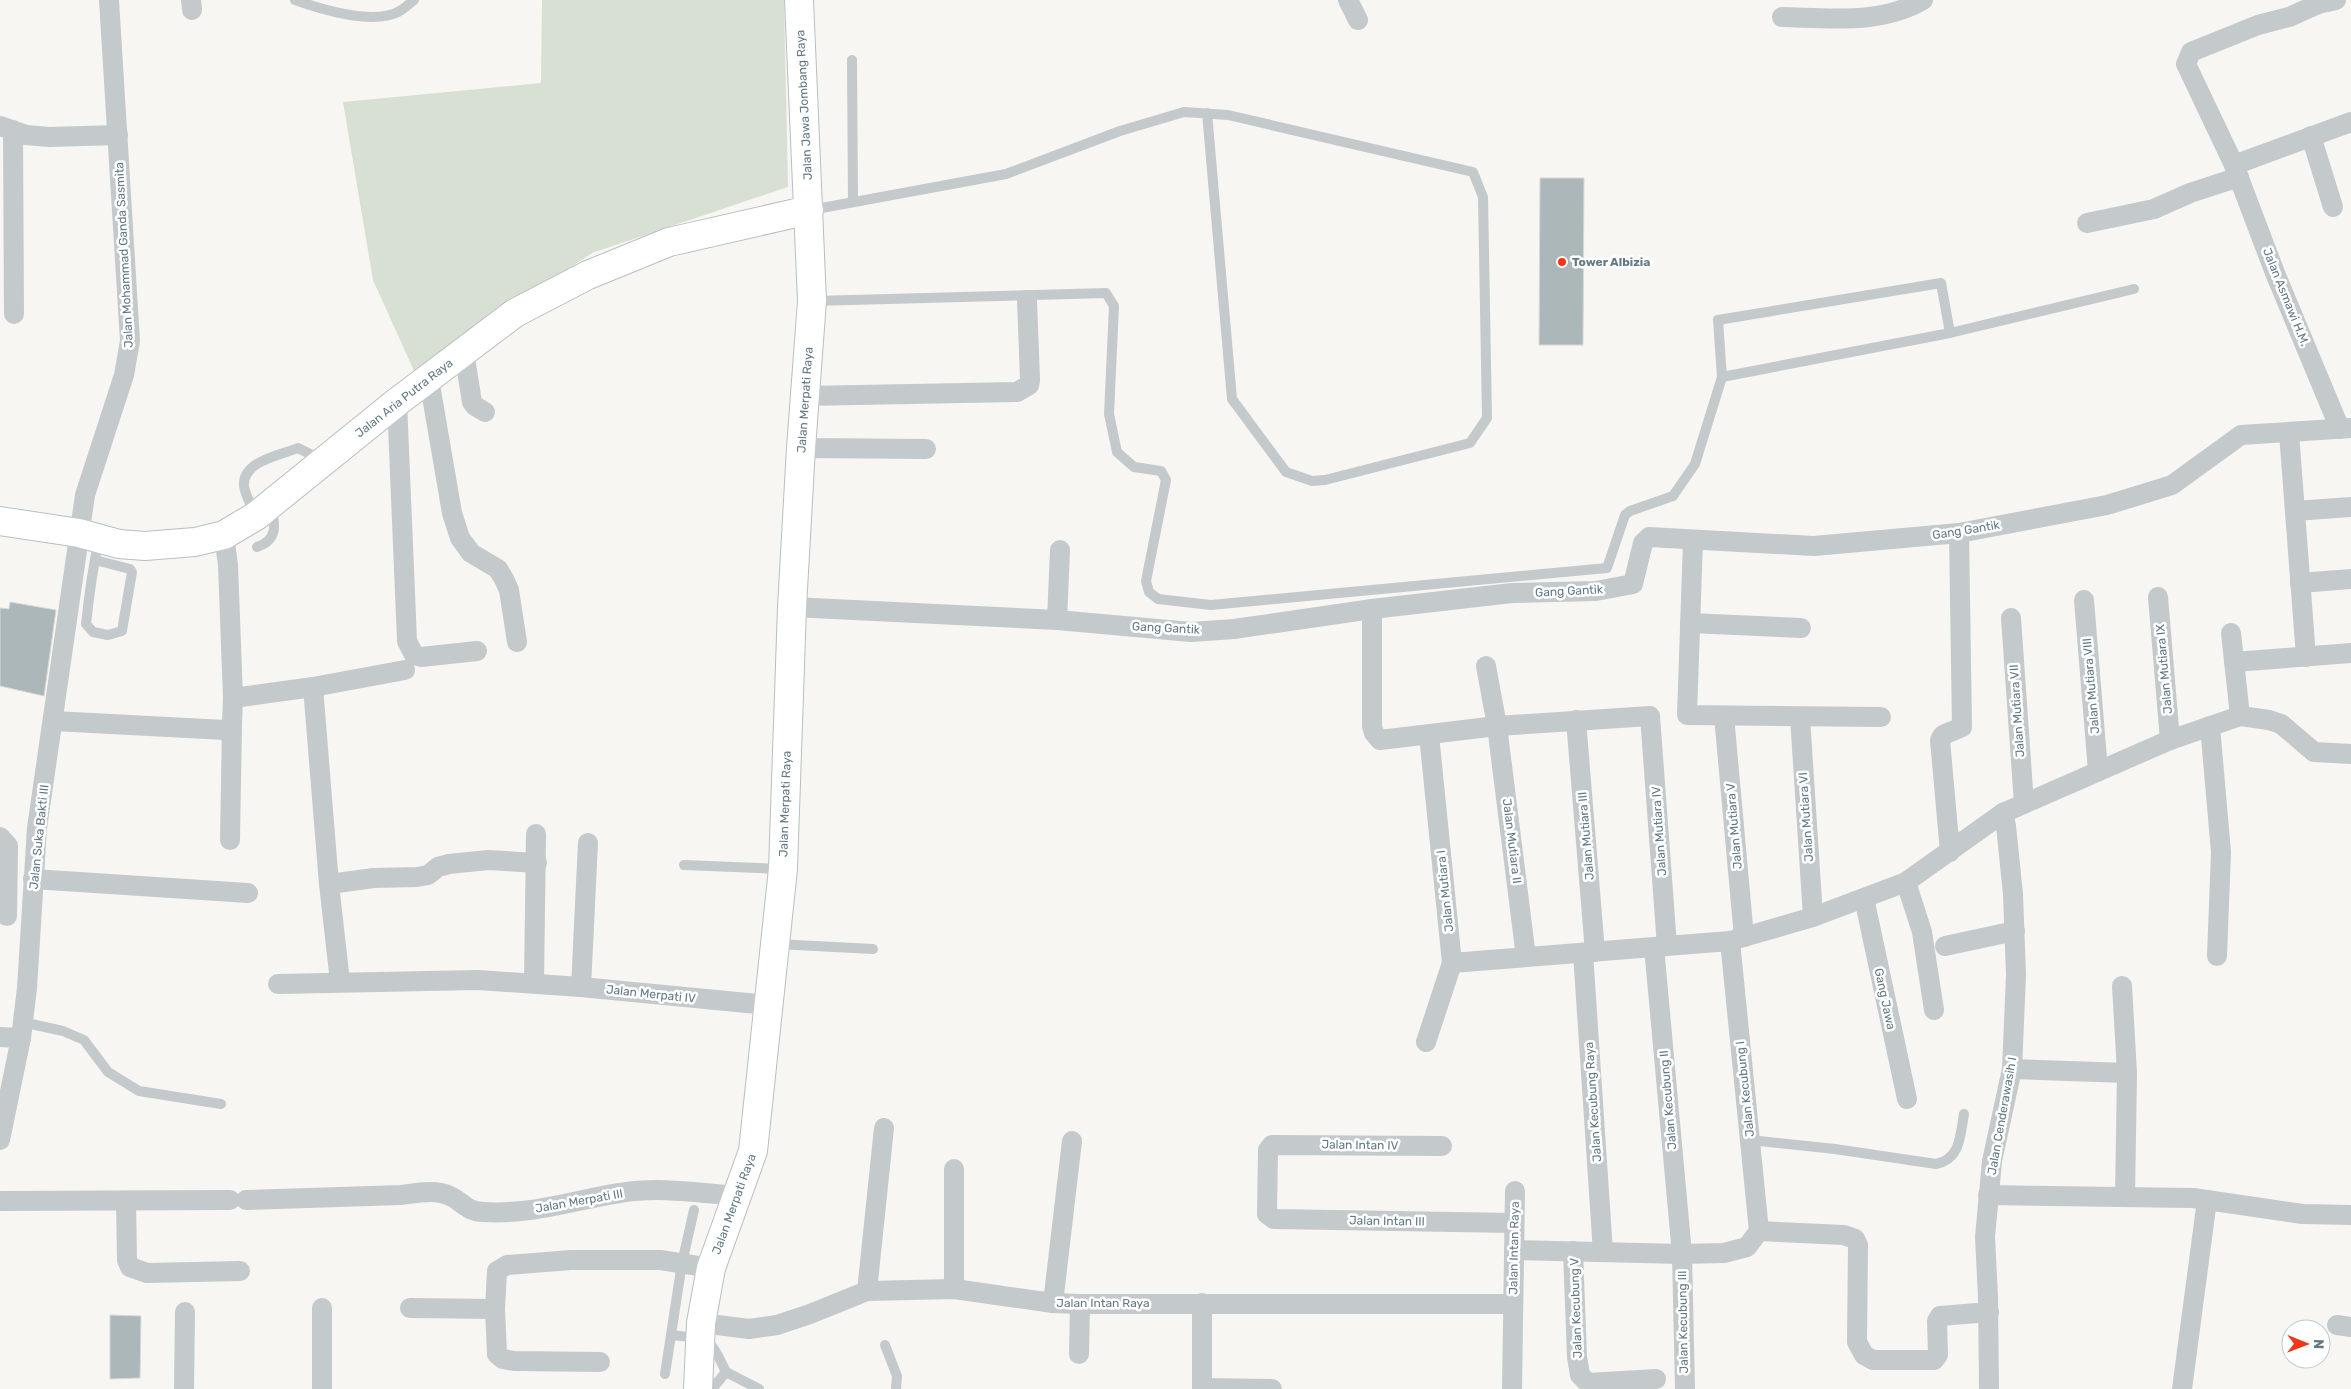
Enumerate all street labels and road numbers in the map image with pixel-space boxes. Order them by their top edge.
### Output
street label: Jalan Jawa Jombang Raya [793,29,815,181]
street label: Jalan Mohammad Ganda Sasmita [112,162,136,348]
street label: Jalan Asmawi H.M. [2260,246,2312,348]
street label: Jalan Merpati Raya [794,346,816,454]
street label: Jalan Aria Putra Raya [353,356,455,440]
street label: Gang Gantik [1931,518,2001,542]
street label: Gang Gantik [1535,582,1604,600]
street label: Gang Gantik [1132,619,1201,637]
street label: Jalan Mutiara IX [2153,623,2175,714]
street label: Jalan Mutiara VIII [2080,637,2102,735]
street label: Jalan Mutiara VII [2007,664,2027,758]
street label: Jalan Merpati Raya [776,751,794,857]
street label: Jalan Mutiara VI [1796,772,1816,862]
street label: Jalan Mutiara V [1723,782,1745,870]
street label: Jalan Suka Bakti III [27,784,51,890]
street label: Jalan Mutiara IV [1649,785,1669,876]
street label: Jalan Mutiara III [1575,791,1597,881]
street label: Jalan Mutiara II [1500,798,1524,884]
street label: Jalan Mutiara I [1434,849,1456,933]
street label: Gang Jawa [1872,967,1898,1031]
street label: Jalan Merpati IV [605,982,697,1006]
street label: Jalan Kecubung I [1733,1040,1757,1138]
street label: Jalan Kecubung Raya [1582,1041,1604,1163]
street label: Jalan Kecubung II [1657,1050,1679,1150]
street label: Jalan Cenderawasih I [1985,1056,2019,1176]
street label: Jalan Intan IV [1321,1137,1399,1153]
street label: Jalan Merpati Raya [709,1152,759,1256]
street label: Jalan Merpati III [534,1186,624,1216]
street label: Jalan Intan Raya [1506,1201,1522,1295]
street label: Jalan Intan III [1349,1213,1425,1229]
street label: Jalan Kecubung V [1567,1257,1585,1359]
street label: Jalan Kecubung III [1675,1270,1691,1374]
street label: Jalan Intan Raya [1056,1296,1150,1310]

